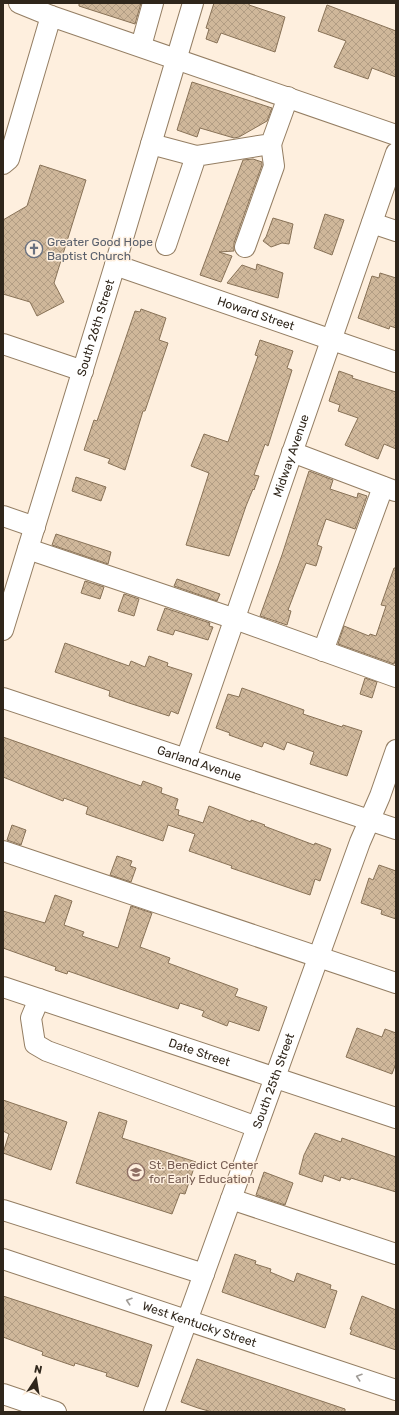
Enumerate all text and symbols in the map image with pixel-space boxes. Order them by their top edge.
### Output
place label: Greater Good Hope Baptist Church [47,235,153,263]
church icon: Greater Good Hope Baptist Church [24,239,44,259]
street label: South 26th Street [74,277,117,378]
street label: Howard Street [215,294,297,333]
street label: Midway Avenue [270,412,312,499]
street label: Garland Avenue [155,743,244,784]
street label: South 25th Street [250,1031,297,1131]
street label: Date Street [167,1036,232,1069]
place label: St. Benedict Center for Early Education [149,1158,258,1186]
school or university icon: St. Benedict Center for Early Education [126,1162,146,1182]
one-way arrow [126,1297,133,1306]
street label: West Kentucky Street [141,1299,259,1350]
north arrow [16,1359,56,1399]
text: N [33,1363,43,1377]
one-way arrow [356,1374,363,1382]

